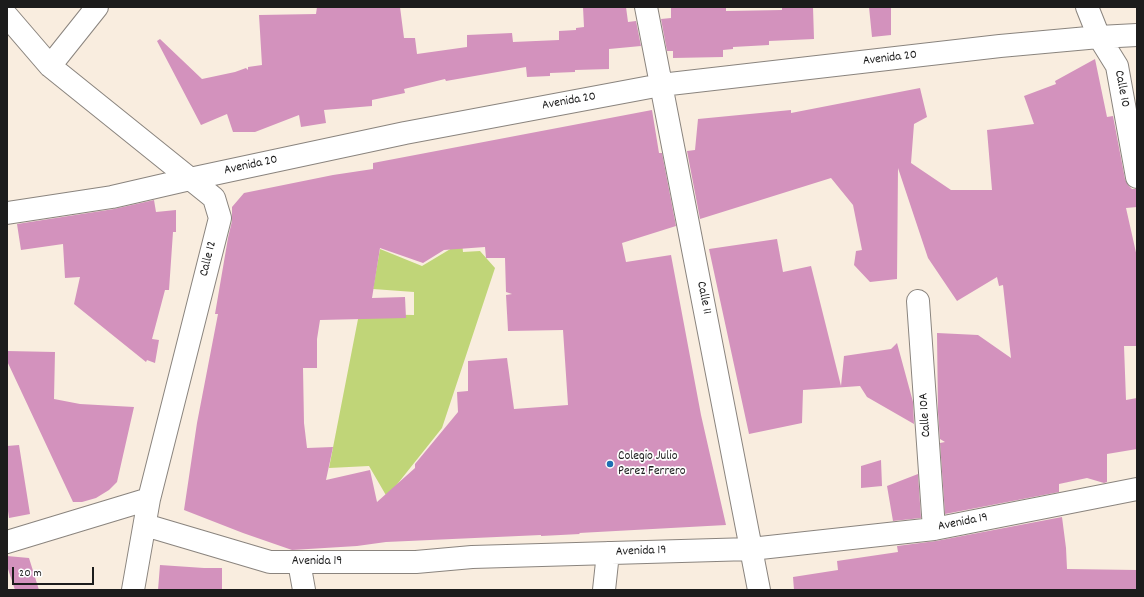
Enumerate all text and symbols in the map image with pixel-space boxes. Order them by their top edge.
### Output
street label: Avenida 20 [862,48,918,70]
street label: Calle 10 [1110,69,1132,109]
street label: Avenida 20 [541,90,597,114]
street label: Avenida 20 [223,153,279,179]
street label: Calle 12 [197,240,221,278]
street label: Calle 11 [692,280,714,316]
street label: Calle 10A [917,392,935,438]
place label: Colegio Julio Perez Ferrero [618,449,686,480]
marker: Colegio Julio Perez Ferrero [605,459,615,469]
street label: Avenida 19 [937,511,989,535]
street label: Avenida 19 [615,543,667,561]
street label: Avenida 19 [292,554,342,570]
scale bar [14,559,96,585]
text: 20 m [19,565,42,582]

